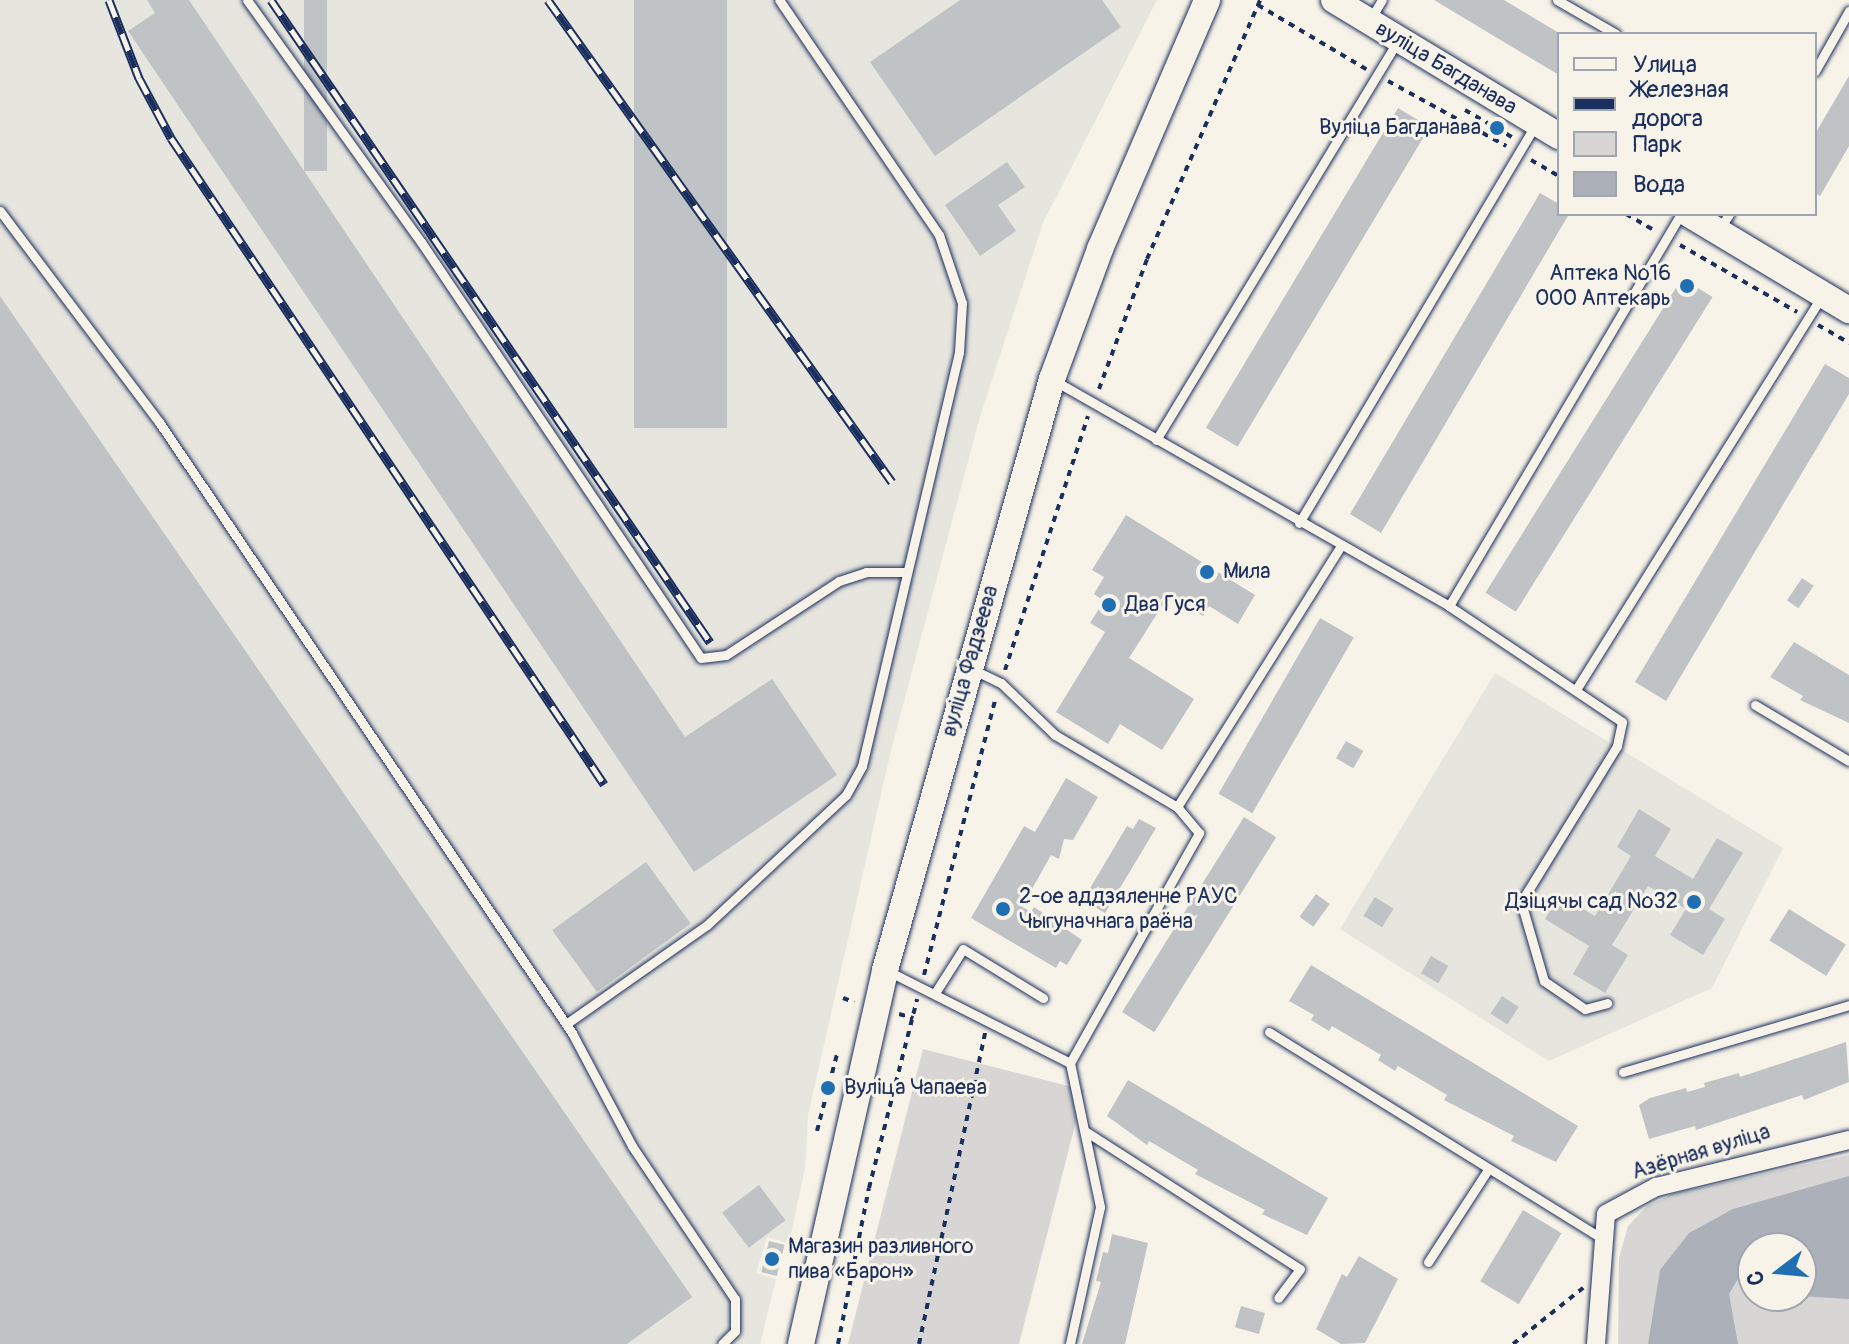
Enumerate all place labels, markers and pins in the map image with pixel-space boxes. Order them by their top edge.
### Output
place label: Вуліца Багданава [1319,115,1481,141]
marker: Вуліца Багданава [1488,119,1506,137]
place label: Аптека №16 ООО Аптекарь [1535,260,1671,312]
marker: Аптека №16 ООО Аптекарь [1678,277,1696,295]
place label: Мила [1223,559,1270,585]
marker: Мила [1198,563,1216,581]
place label: Два Гуся [1125,592,1205,618]
marker: Два Гуся [1100,596,1118,614]
place label: 2-ое аддзяленне РАУС Чыгуначнага раёна [1019,883,1238,934]
place label: Дзіцячы сад №32 [1505,889,1678,915]
marker: Дзіцячы сад №32 [1685,893,1703,911]
marker: 2-ое аддзяленне РАУС Чыгуначнага раёна [994,900,1012,918]
place label: Вуліца Чапаева [844,1075,987,1101]
marker: Вуліца Чапаева [819,1079,837,1097]
place label: Магазин разливного пива «Барон» [788,1233,973,1284]
marker: Магазин разливного пива «Барон» [763,1250,781,1268]

